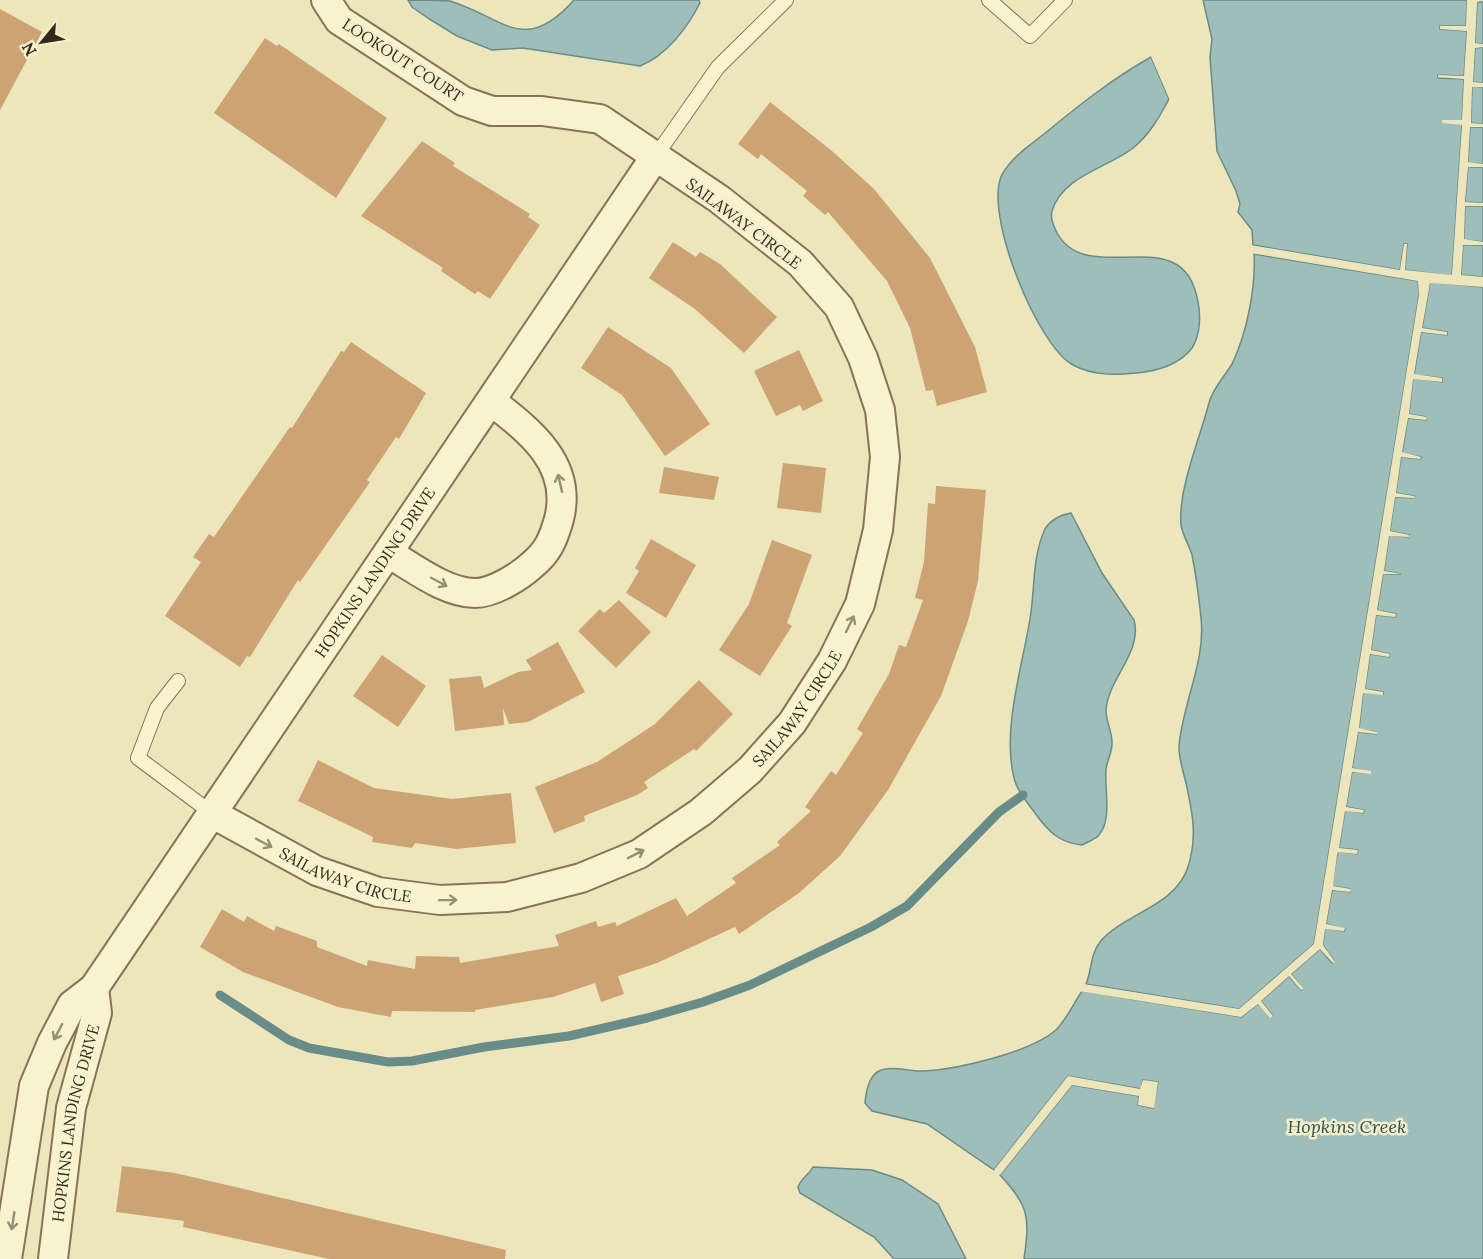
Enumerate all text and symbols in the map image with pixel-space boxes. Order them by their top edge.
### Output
north arrow [12,12,72,72]
street label: LOOKOUT COURT [339,13,467,107]
text: N [17,39,41,60]
street label: SAILAWAY CIRCLE [682,173,806,273]
one-way arrow [553,474,565,493]
street label: HOPKINS LANDING DRIVE [310,483,439,661]
one-way arrow [430,576,447,588]
one-way arrow [845,615,857,633]
street label: SAILAWAY CIRCLE [748,647,846,771]
one-way arrow [255,837,272,849]
street label: SAILAWAY CIRCLE [276,842,413,906]
one-way arrow [626,848,644,859]
one-way arrow [438,894,458,905]
street label: HOPKINS LANDING DRIVE [47,1022,104,1223]
one-way arrow [52,1023,64,1040]
water label: Hopkins Creek [1288,1115,1406,1138]
one-way arrow [7,1210,18,1230]

